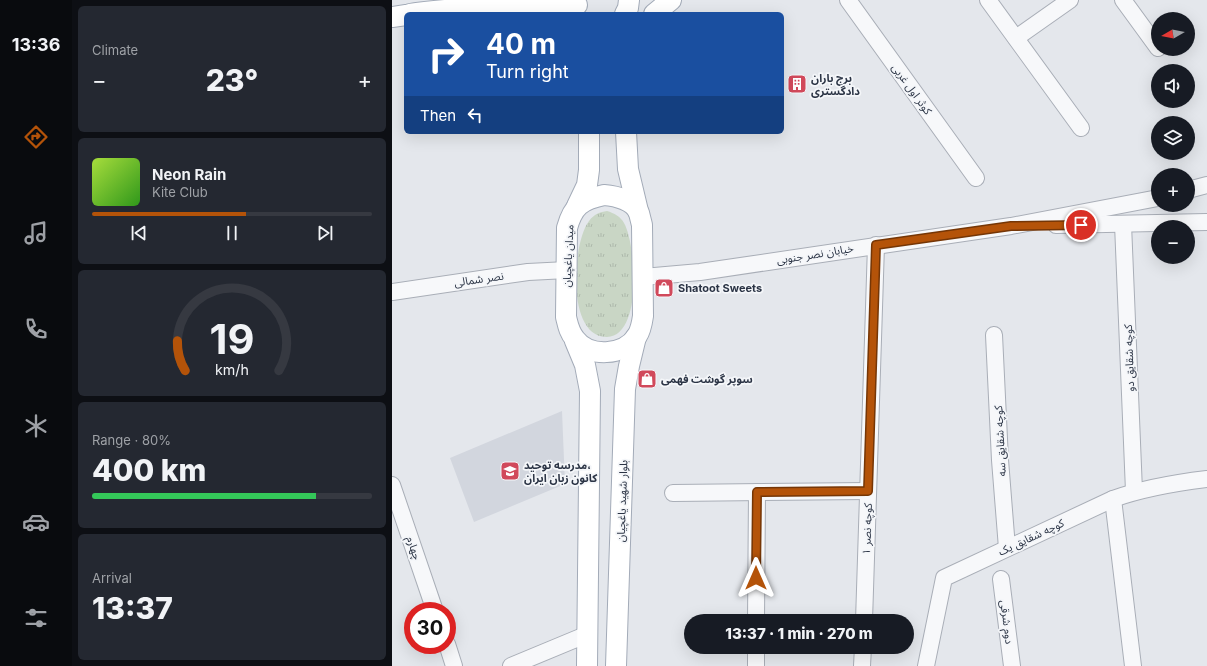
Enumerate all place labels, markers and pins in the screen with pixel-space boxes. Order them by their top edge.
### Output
place label: برج باران دادگستری [811,71,860,98]
building icon: برج باران دادگستری [786,73,808,95]
pin [1064,208,1098,242]
shop icon: Shatoot Sweets [653,277,675,299]
place label: Shatoot Sweets [678,281,762,295]
shop icon: سوپر گوشت فهمی [636,368,658,390]
place label: سوپر گوشت فهمی [661,372,753,387]
place label: مدرسه توحید، کانون زبان ایران [524,458,598,485]
school or university icon: مدرسه توحید، کانون زبان ایران [499,460,521,482]

